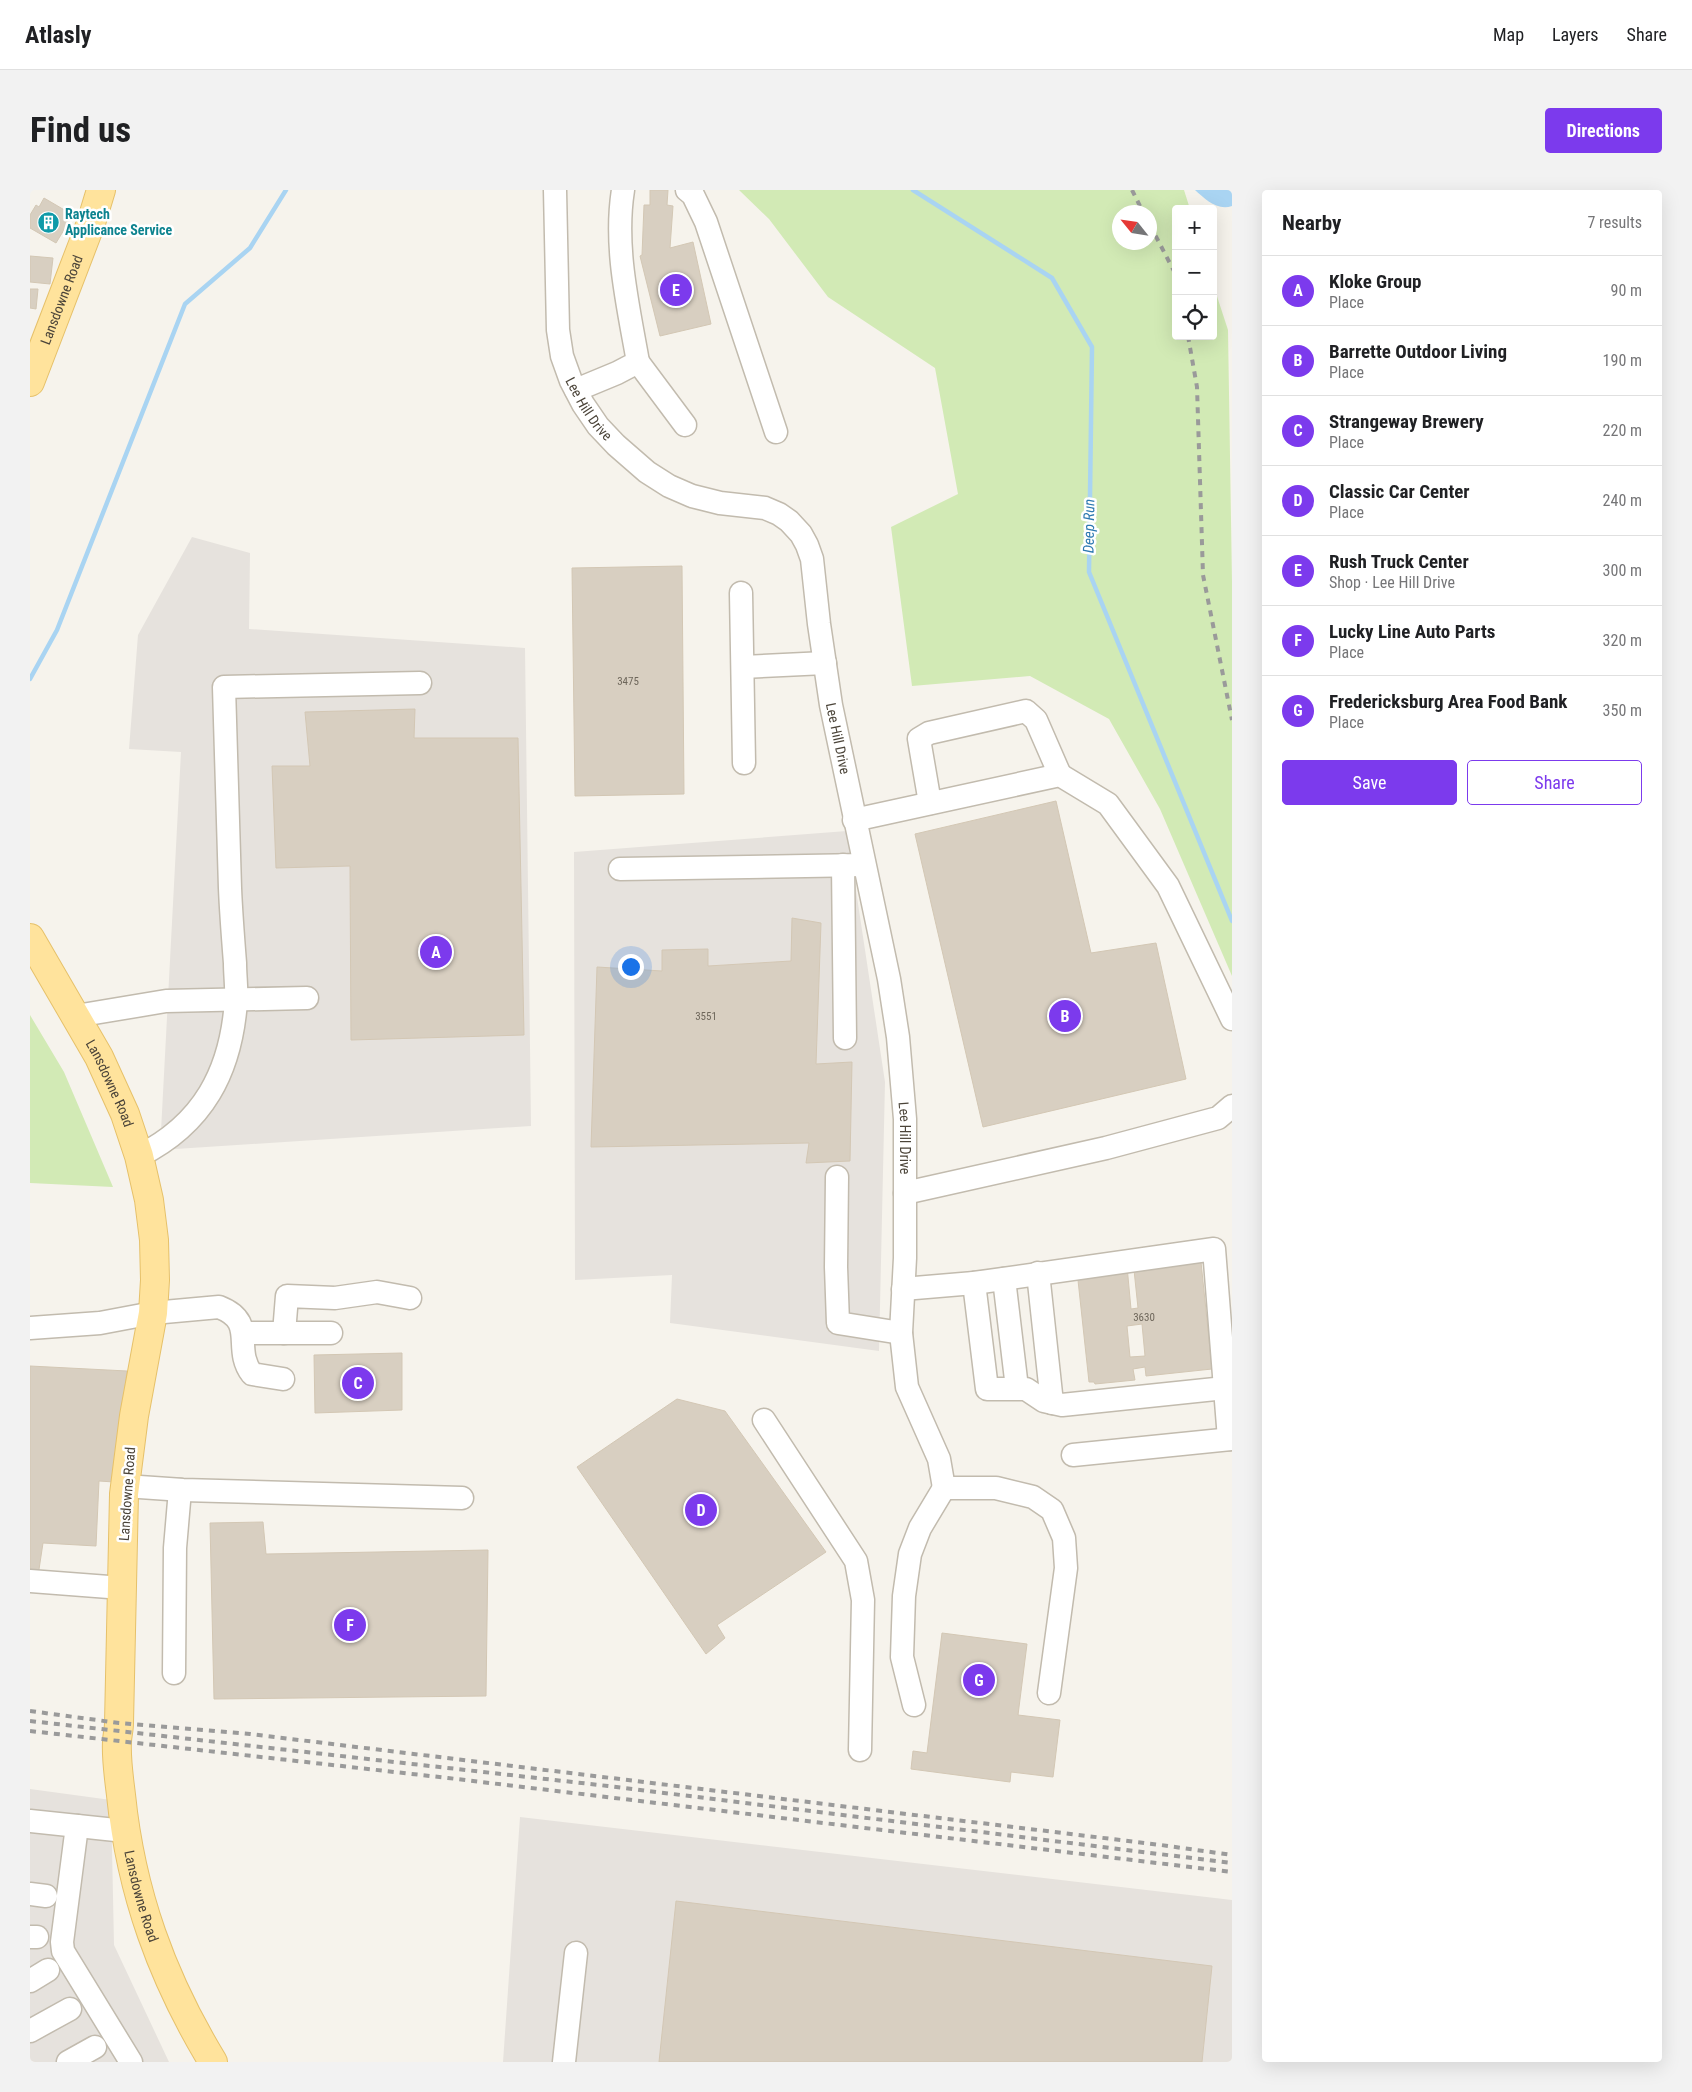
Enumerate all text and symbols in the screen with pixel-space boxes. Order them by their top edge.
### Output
text: Atlasly [25,21,91,49]
text: Map [1493,24,1524,45]
text: Layers [1552,24,1599,45]
text: Share [1627,24,1667,45]
button: Directions [1545,108,1662,153]
text: Find us [30,110,131,151]
north arrow [1112,205,1157,250]
map controls [1172,205,1217,340]
button: + [1172,205,1217,250]
place label: Raytech Applicance Service [65,206,173,238]
building icon: Raytech Applicance Service [37,210,61,234]
text: Nearby [1282,211,1341,235]
text: 7 results [1587,213,1642,232]
button: − [1172,250,1217,295]
street label: Lansdowne Road [37,253,86,347]
text: Kloke Group [1329,270,1421,293]
pin: E [660,271,692,309]
text: A [1293,281,1303,300]
text: 90 m [1610,281,1642,300]
text: Place [1329,293,1364,312]
button: locate [1172,295,1217,340]
text: Barrette Outdoor Living [1329,340,1507,363]
text: B [1294,351,1302,370]
text: 190 m [1603,351,1642,370]
text: Place [1329,363,1364,382]
street label: Lee Hill Drive [562,374,616,444]
text: Strangeway Brewery [1329,410,1484,433]
text: C [1293,421,1303,440]
text: 220 m [1603,421,1642,440]
text: Place [1329,433,1364,452]
text: Classic Car Center [1329,480,1470,503]
text: D [1293,491,1303,510]
text: 240 m [1603,491,1642,510]
water label: Deep Run [1080,499,1098,553]
text: Place [1329,503,1364,522]
text: Rush Truck Center [1329,550,1469,573]
text: E [1294,561,1302,580]
text: 300 m [1603,561,1642,580]
text: Shop · Lee Hill Drive [1329,573,1455,592]
text: Lucky Line Auto Parts [1329,620,1496,643]
text: F [1294,631,1302,650]
text: 320 m [1603,631,1642,650]
text: Place [1329,643,1364,662]
house number: 3475 [617,675,639,688]
text: Fredericksburg Area Food Bank [1329,690,1567,713]
street label: Lee Hill Drive [823,701,854,776]
text: G [1293,701,1303,720]
text: 350 m [1603,701,1642,720]
text: Place [1329,713,1364,732]
button: Save [1282,760,1457,805]
button: Share [1467,760,1642,805]
pin: A [420,933,452,971]
your location [618,954,644,980]
pin: B [1049,997,1081,1035]
house number: 3551 [695,1010,717,1023]
street label: Lansdowne Road [83,1037,137,1129]
street label: Lee Hill Drive [896,1101,913,1175]
house number: 3630 [1133,1311,1155,1324]
pin: C [342,1364,374,1402]
street label: Lansdowne Road [116,1446,138,1542]
pin: D [685,1491,717,1529]
pin: F [334,1606,366,1644]
pin: G [963,1661,995,1699]
street label: Lansdowne Road [121,1849,162,1944]

